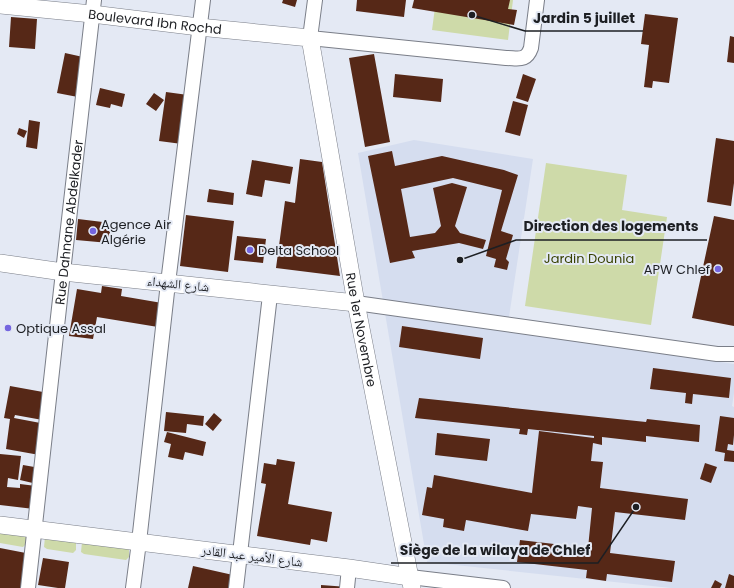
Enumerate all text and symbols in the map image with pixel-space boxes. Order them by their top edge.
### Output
street label: Boulevard Ibn Rochd [87,4,223,39]
callout: Jardin 5 juillet [525,5,643,31]
text: Jardin 5 juillet [533,8,635,28]
street label: Rue Dahnane Abdelkader [50,139,88,306]
callout: Direction des logements [516,214,707,240]
place label: Agence Air Algérie [101,215,171,249]
text: Direction des logements [524,216,699,236]
marker: Agence Air Algérie [88,226,98,236]
place label: Delta School [258,241,339,260]
marker: Delta School [245,245,255,255]
park label: Jardin Dounia [544,249,634,268]
place label: APW Chlef [644,260,710,279]
marker: APW Chlef [713,264,723,274]
street label: شارع الشهداء [146,271,210,297]
street label: Rue 1er Novembre [341,271,382,389]
place label: Optique Assal [16,319,106,338]
marker: Optique Assal [3,323,13,333]
callout: Siège de la wilaya de Chlef [391,537,598,563]
street label: شارع الأمير عبد القادر [199,540,304,572]
text: Siège de la wilaya de Chlef [400,540,590,560]

